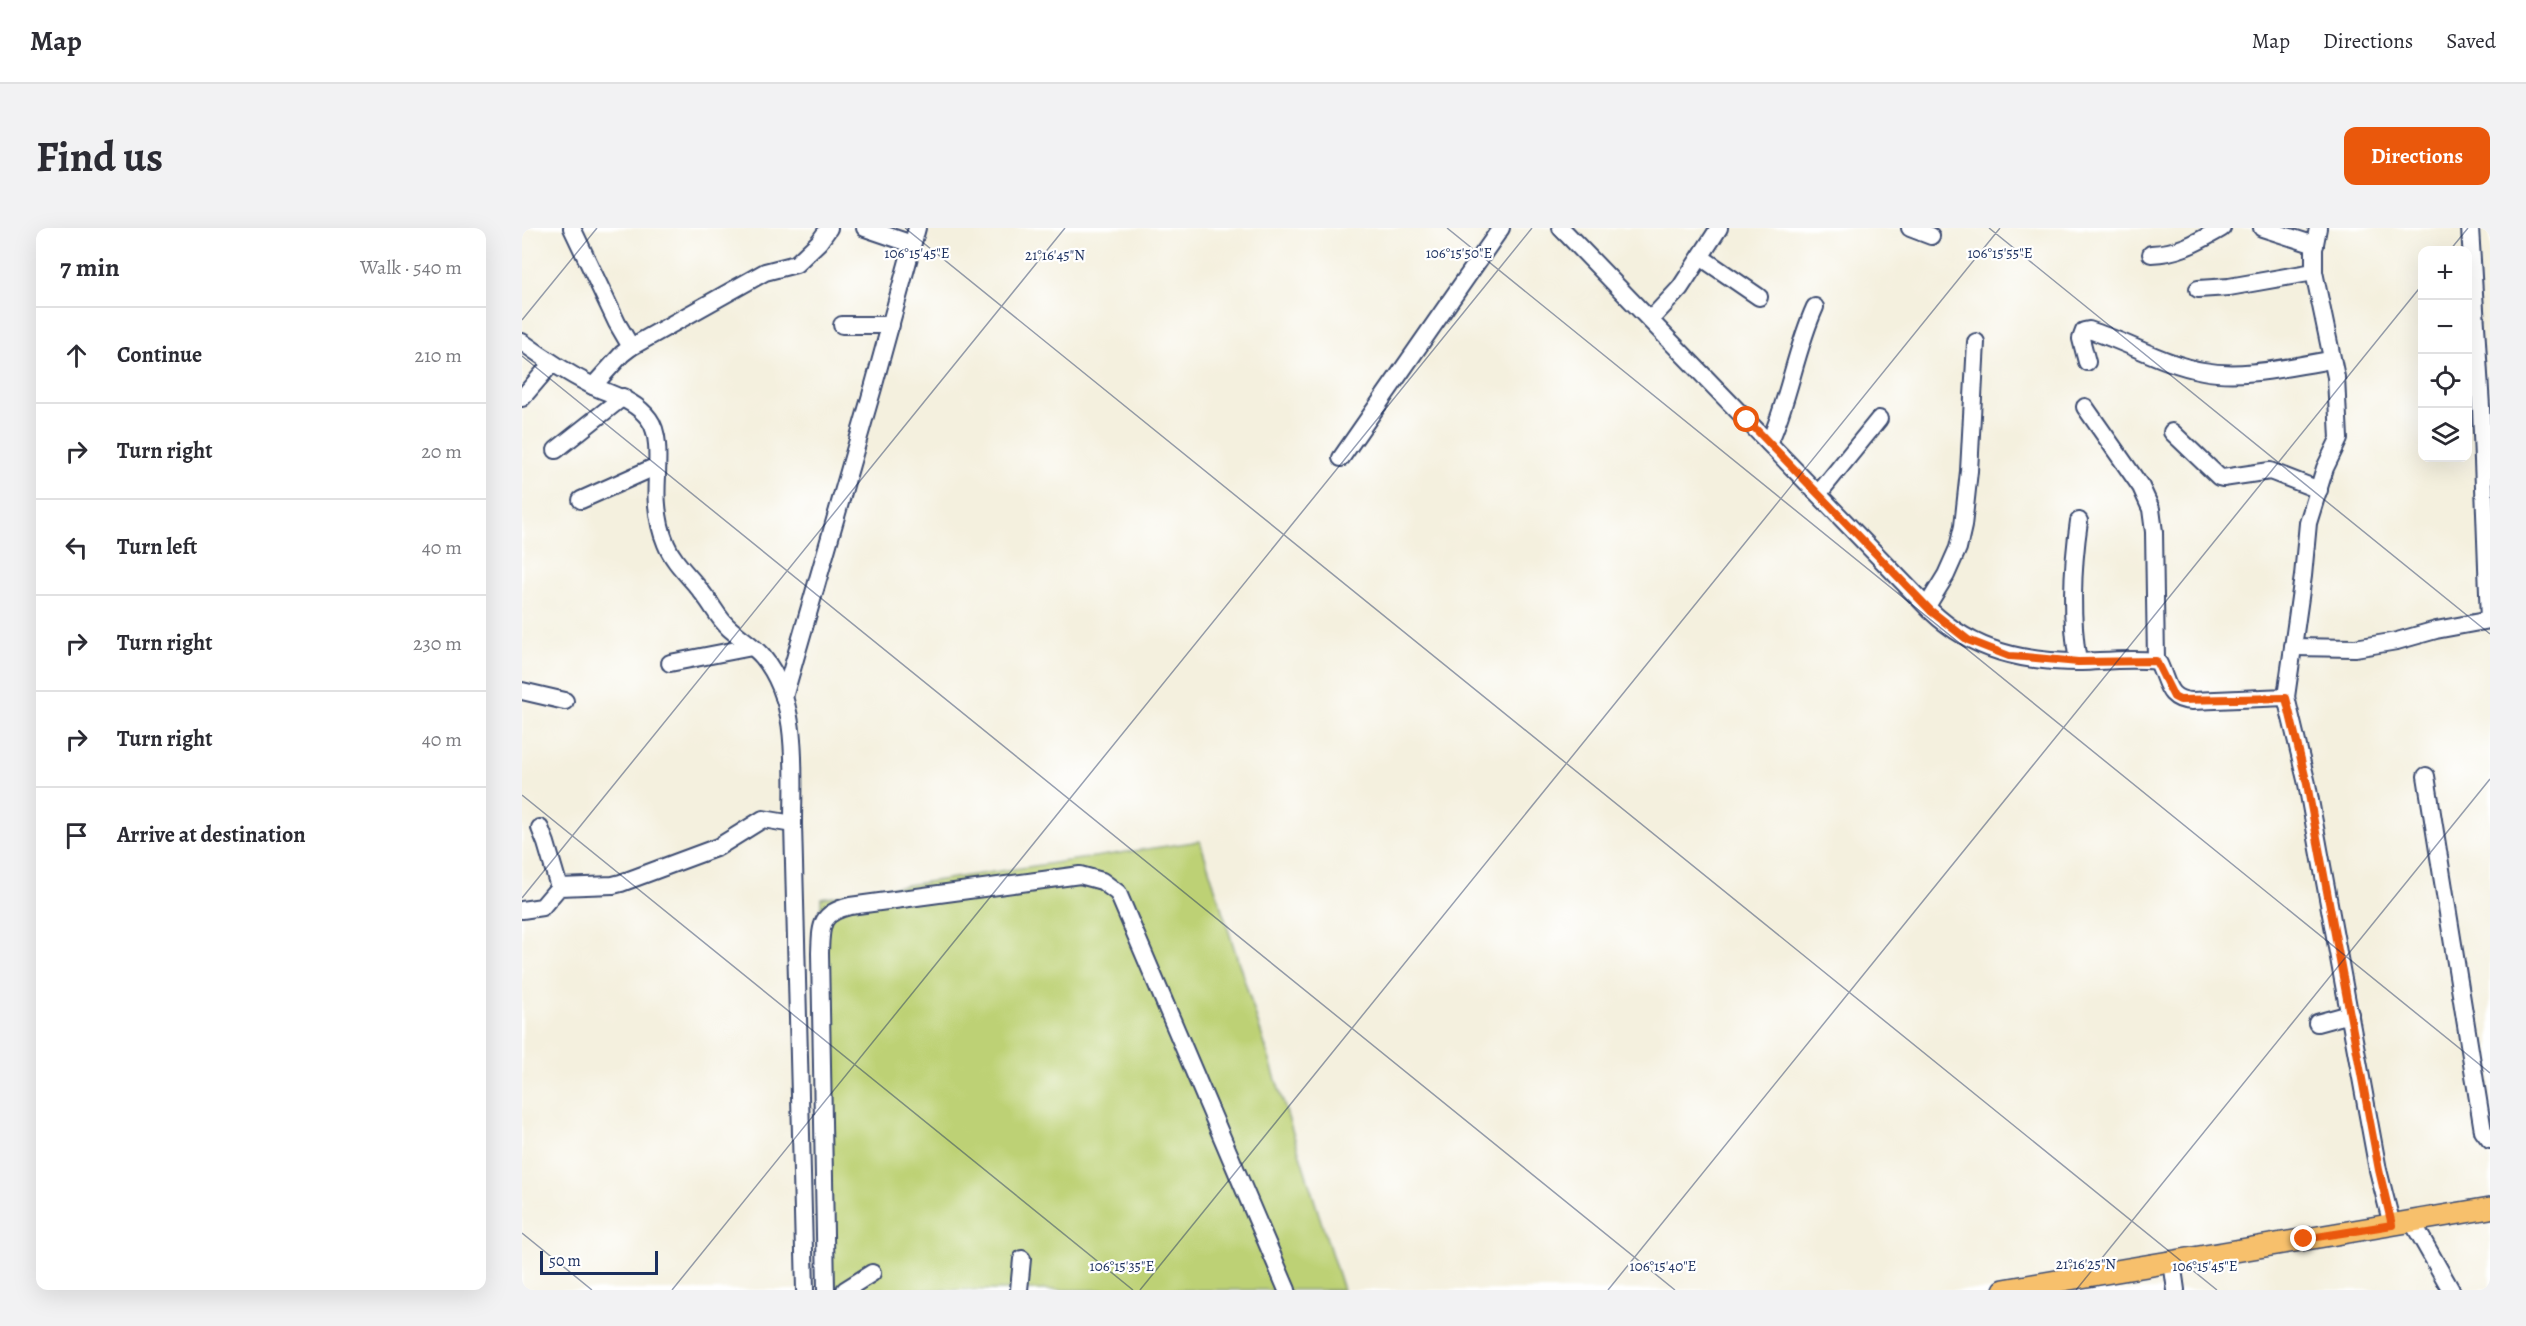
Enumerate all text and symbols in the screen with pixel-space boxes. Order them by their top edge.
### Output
text: Map [30,22,82,60]
text: Map [2252,27,2290,55]
text: Directions [2323,27,2413,55]
text: Saved [2446,27,2496,55]
button: Directions [2344,127,2490,185]
text: Find us [36,128,163,185]
text: 106°15'45"E [884,243,950,263]
text: 106°15'50"E [1426,243,1492,263]
text: 106°15'55"E [1967,243,2033,263]
text: 21°16'45"N [1025,245,1085,265]
map controls [2418,246,2472,462]
button: + [2418,246,2472,300]
text: 7 min [60,250,120,285]
text: Walk · 540 m [360,254,462,281]
button: − [2418,300,2472,354]
icon: ahead [60,339,93,372]
text: Continue [117,340,202,370]
text: 210 m [414,342,462,369]
button: locate [2418,354,2472,408]
route start [1733,406,1759,432]
button: layers [2418,408,2472,462]
icon: right [60,435,93,468]
text: Turn right [117,436,213,466]
text: 20 m [421,438,462,465]
icon: left [60,531,93,564]
text: Turn left [117,532,197,562]
text: 40 m [422,534,462,561]
icon: right [60,627,93,660]
text: Turn right [117,628,213,658]
text: 230 m [413,630,462,657]
icon: right [60,723,93,756]
text: Turn right [117,724,213,754]
text: 40 m [422,726,462,753]
icon: arrive [60,819,93,852]
text: Arrive at destination [117,820,306,850]
route end [2290,1225,2316,1251]
scale bar [540,1248,658,1276]
text: 50 m [549,1250,581,1272]
text: 21°16'25"N [2056,1254,2116,1274]
text: 106°15'35"E [1090,1256,1154,1276]
text: 106°15'40"E [1630,1256,1696,1276]
text: 106°15'45"E [2172,1256,2238,1276]

